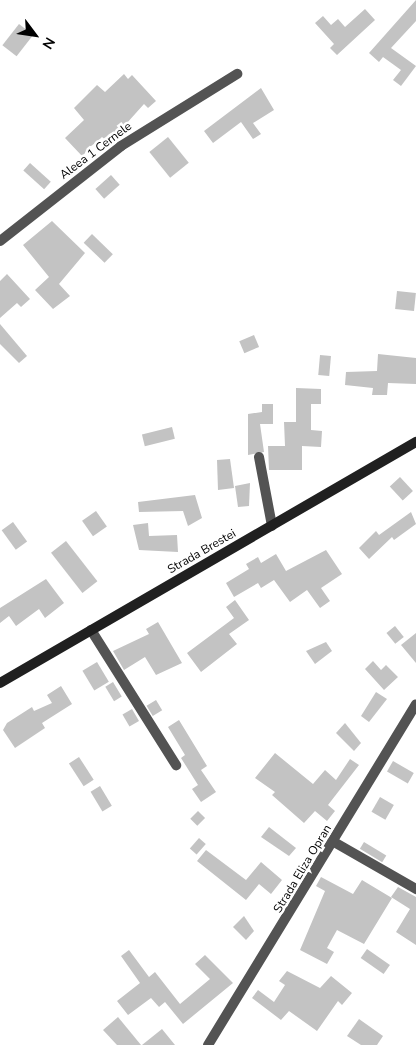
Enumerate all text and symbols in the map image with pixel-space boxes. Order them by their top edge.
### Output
north arrow [10,10,60,60]
text: N [37,34,59,52]
street label: Aleea 1 Cernele [57,119,135,183]
street label: Strada Brestei [165,527,239,577]
street label: Strada Eliza Opran [271,822,335,916]

